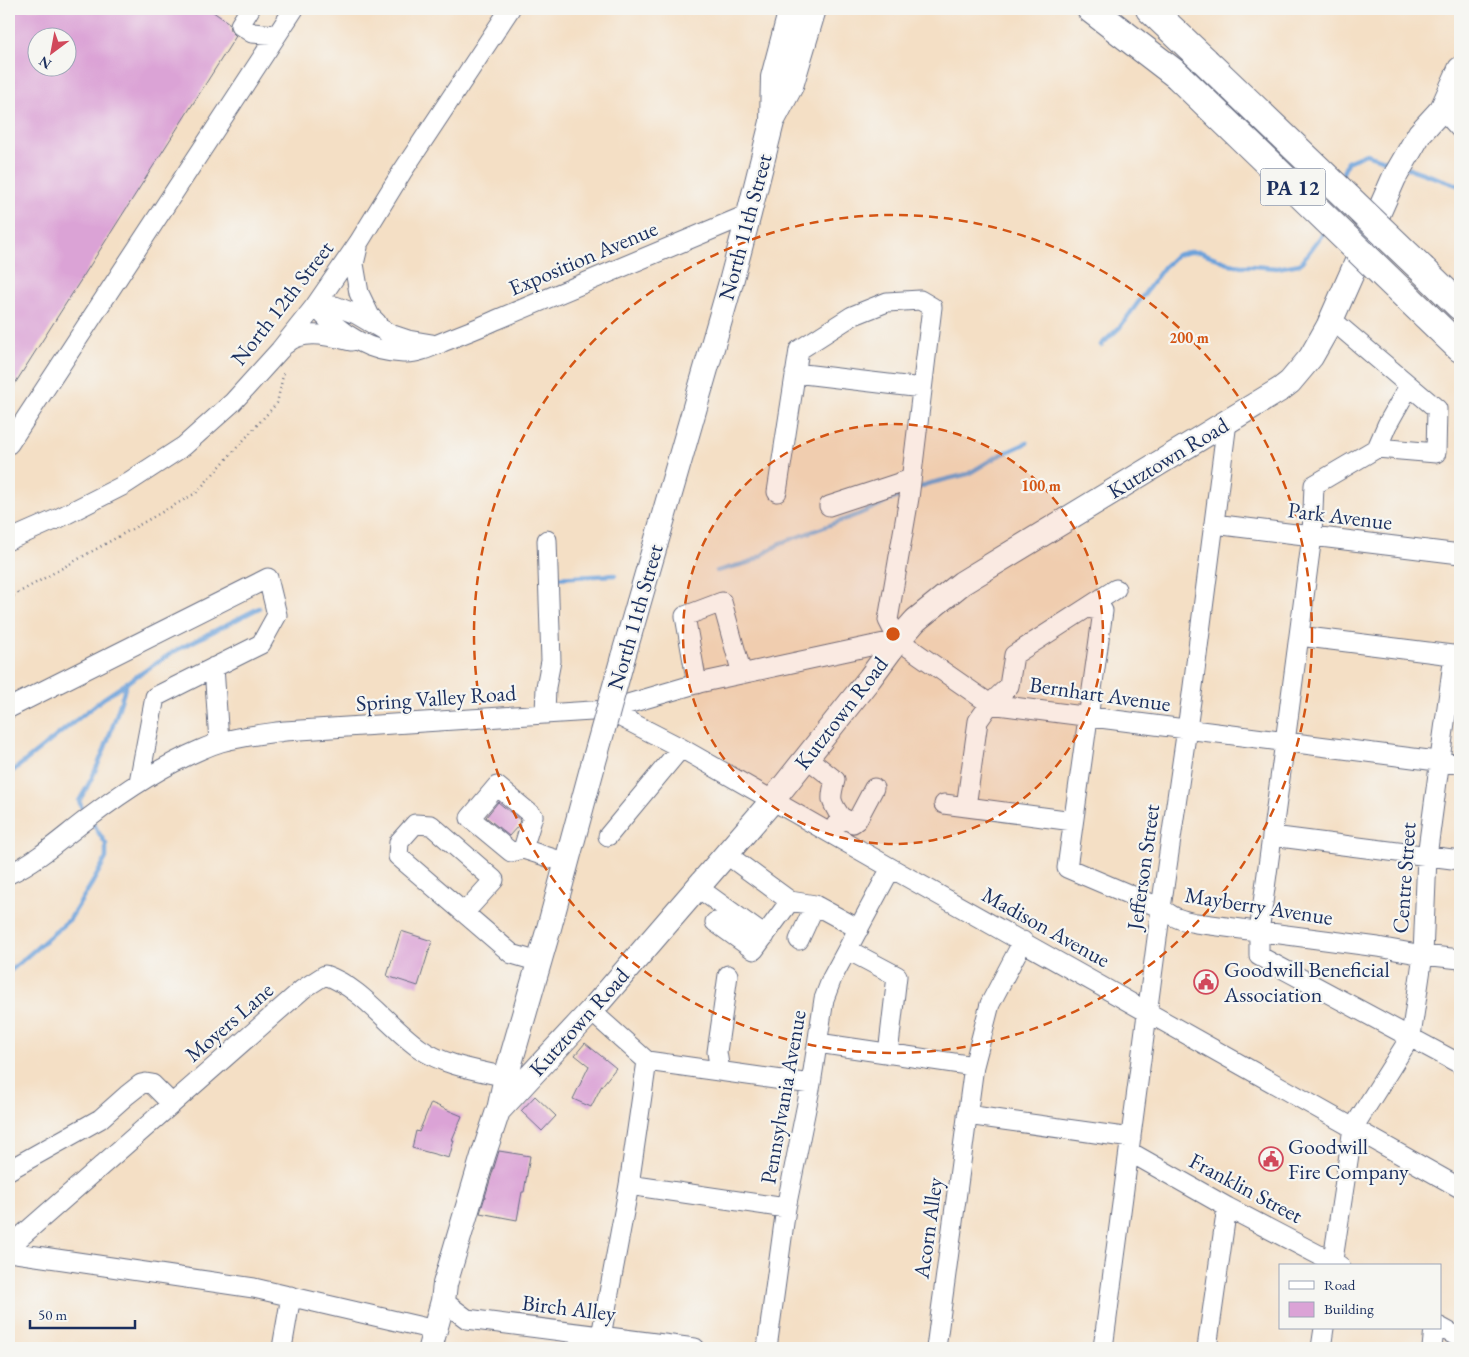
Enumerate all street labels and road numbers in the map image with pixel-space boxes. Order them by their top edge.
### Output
street label: North 11th Street [712,151,778,303]
road number: PA 12 [1260,168,1326,206]
street label: Exposition Avenue [504,213,662,302]
street label: North 12th Street [224,235,340,371]
street label: Kutztown Road [1102,410,1235,506]
street label: Park Avenue [1286,495,1394,537]
street label: North 11th Street [600,541,670,693]
street label: Kutztown Road [788,650,895,776]
street label: Bernhart Avenue [1027,670,1173,718]
street label: Spring Valley Road [355,678,518,718]
street label: Jefferson Street [1120,802,1166,934]
street label: Centre Street [1386,821,1422,935]
street label: Madison Avenue [977,880,1115,974]
street label: Mayberry Avenue [1183,880,1335,932]
street label: Kutztown Road [523,961,636,1082]
street label: Moyers Lane [179,975,280,1068]
street label: Pennsylvania Avenue [753,1007,813,1186]
street label: Franklin Street [1184,1146,1308,1230]
street label: Acorn Alley [906,1175,950,1282]
street label: Birch Alley [520,1288,618,1328]

